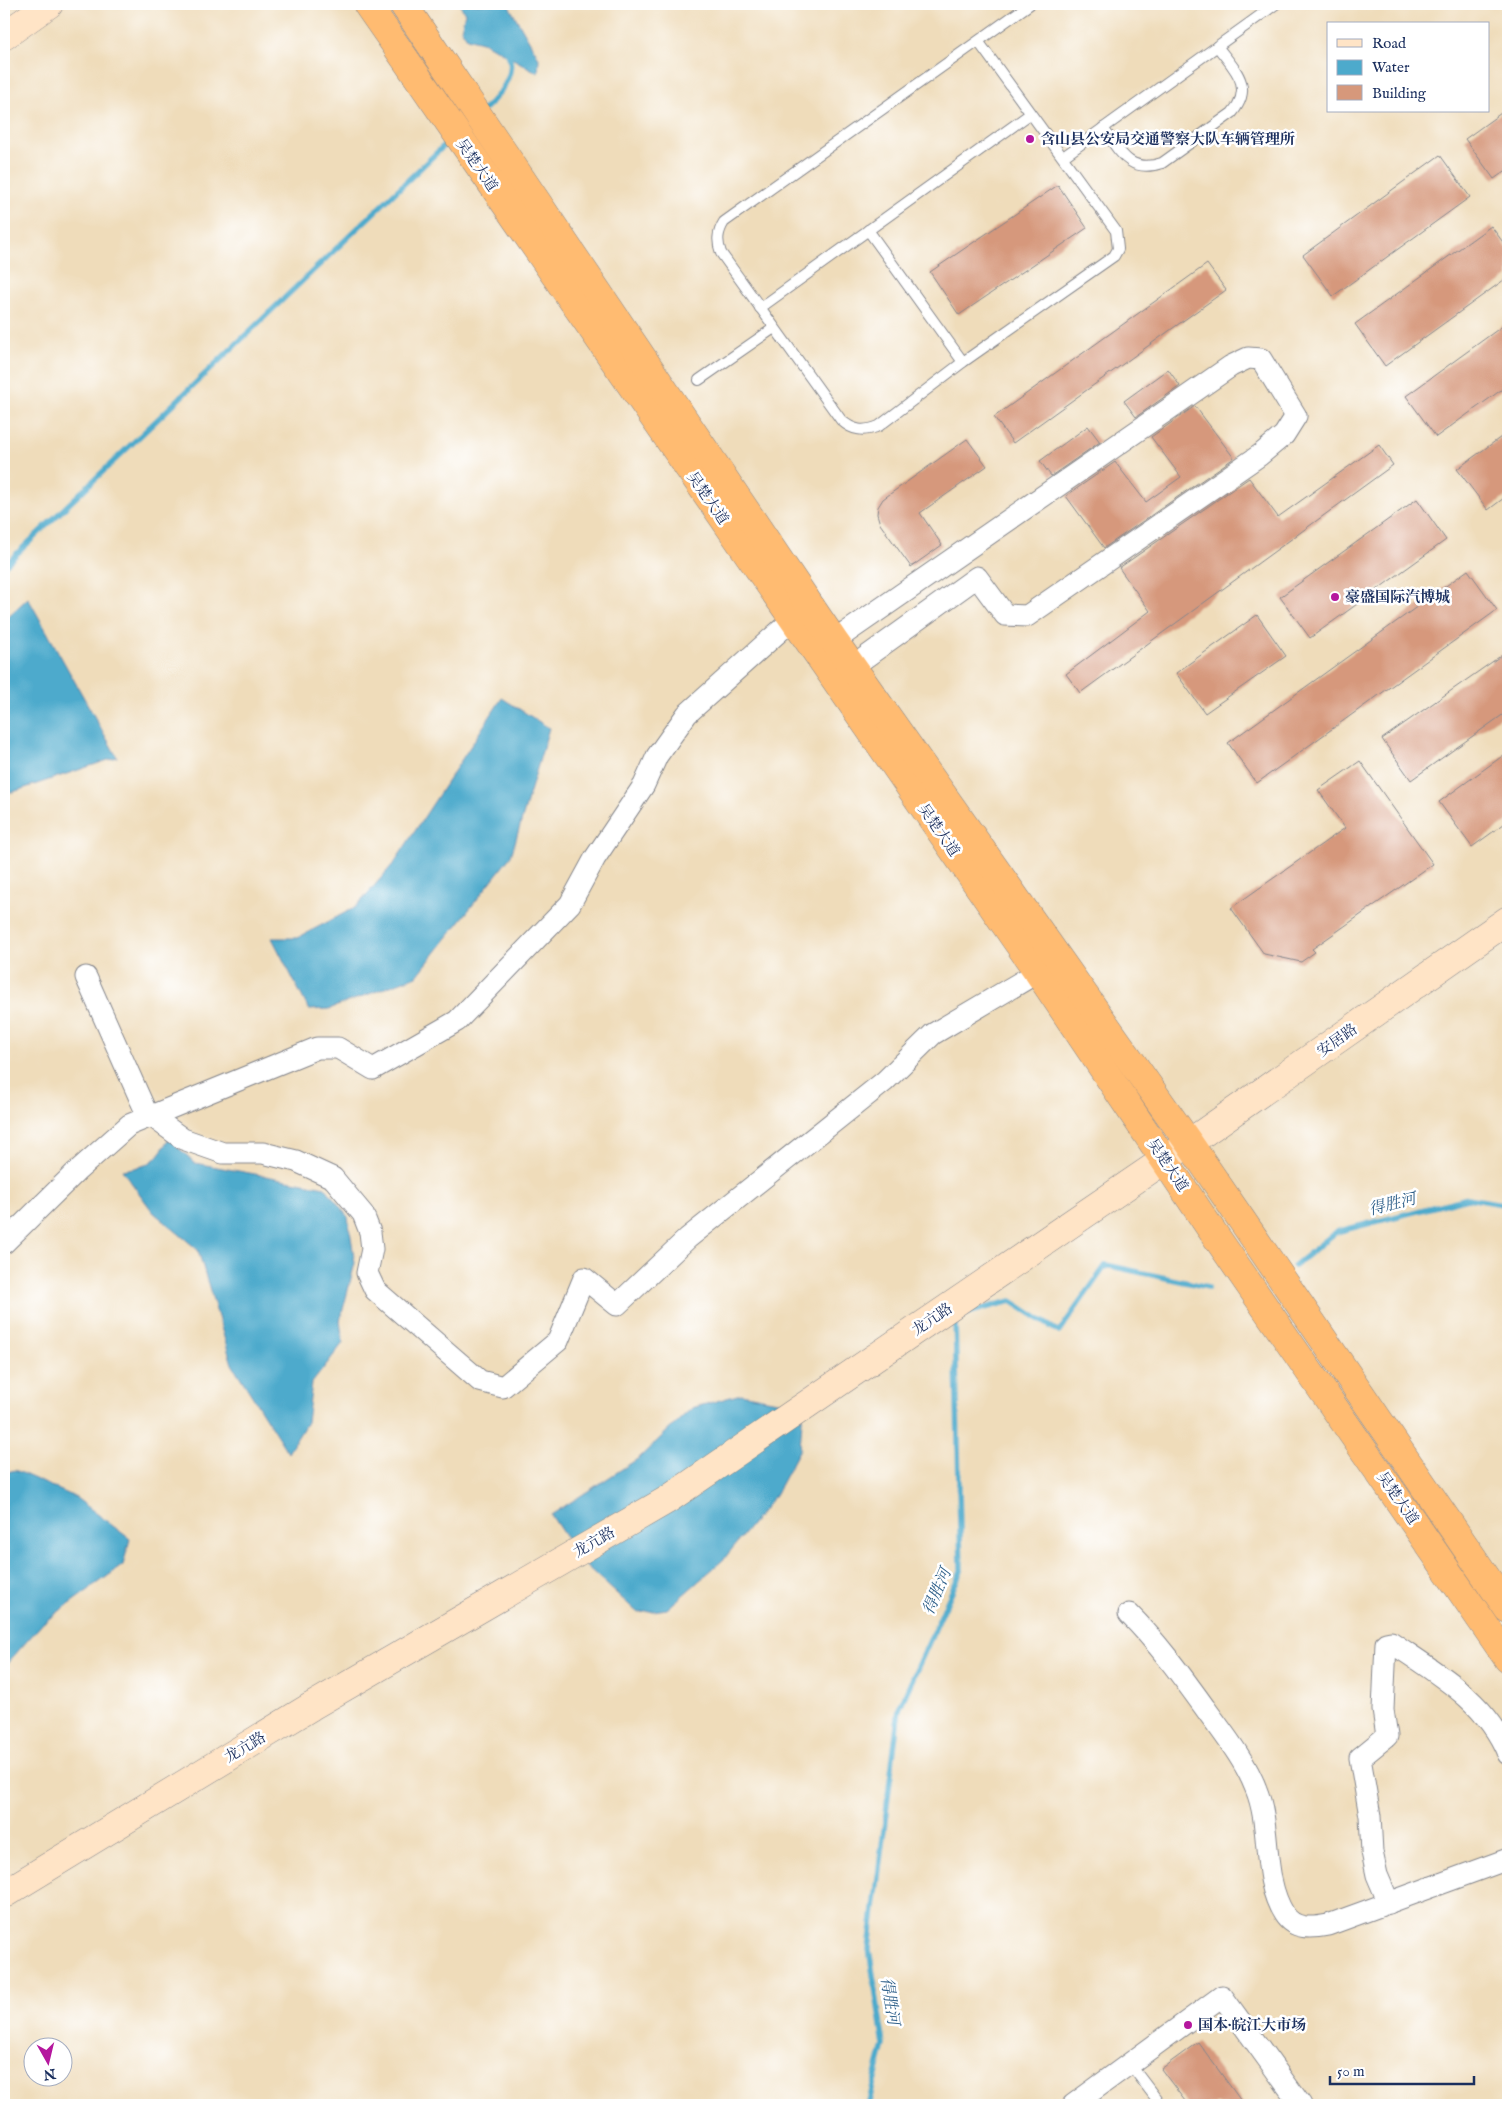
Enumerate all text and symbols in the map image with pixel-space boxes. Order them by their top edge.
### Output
legend [1327,22,1490,112]
text: Road [1372,34,1407,53]
text: Water [1372,58,1410,77]
text: Building [1372,84,1427,103]
place label: 含山县公安局交通警察大队车辆管理所 [1040,130,1295,149]
marker: 含山县公安局交通警察大队车辆管理所 [1024,133,1036,145]
street label: 吴楚大道 [452,135,502,195]
street label: 吴楚大道 [683,468,733,528]
place label: 豪盛国际汽博城 [1345,588,1450,607]
marker: 豪盛国际汽博城 [1329,591,1341,603]
street label: 吴楚大道 [914,800,964,860]
street label: 安居路 [1313,1020,1361,1061]
street label: 吴楚大道 [1143,1135,1192,1195]
water label: 得胜河 [1367,1189,1421,1220]
street label: 龙亢路 [908,1299,956,1340]
street label: 吴楚大道 [1373,1468,1423,1528]
street label: 龙亢路 [570,1523,618,1562]
water label: 得胜河 [919,1563,958,1618]
street label: 龙亢路 [221,1728,269,1767]
water label: 得胜河 [875,1976,903,2030]
place label: 国本·皖江大市场 [1198,2016,1306,2035]
marker: 国本·皖江大市场 [1182,2019,1194,2031]
north arrow [22,2036,72,2086]
scale bar [1330,2054,1473,2086]
text: 50 m [1337,2062,1365,2081]
text: N [42,2064,58,2084]

